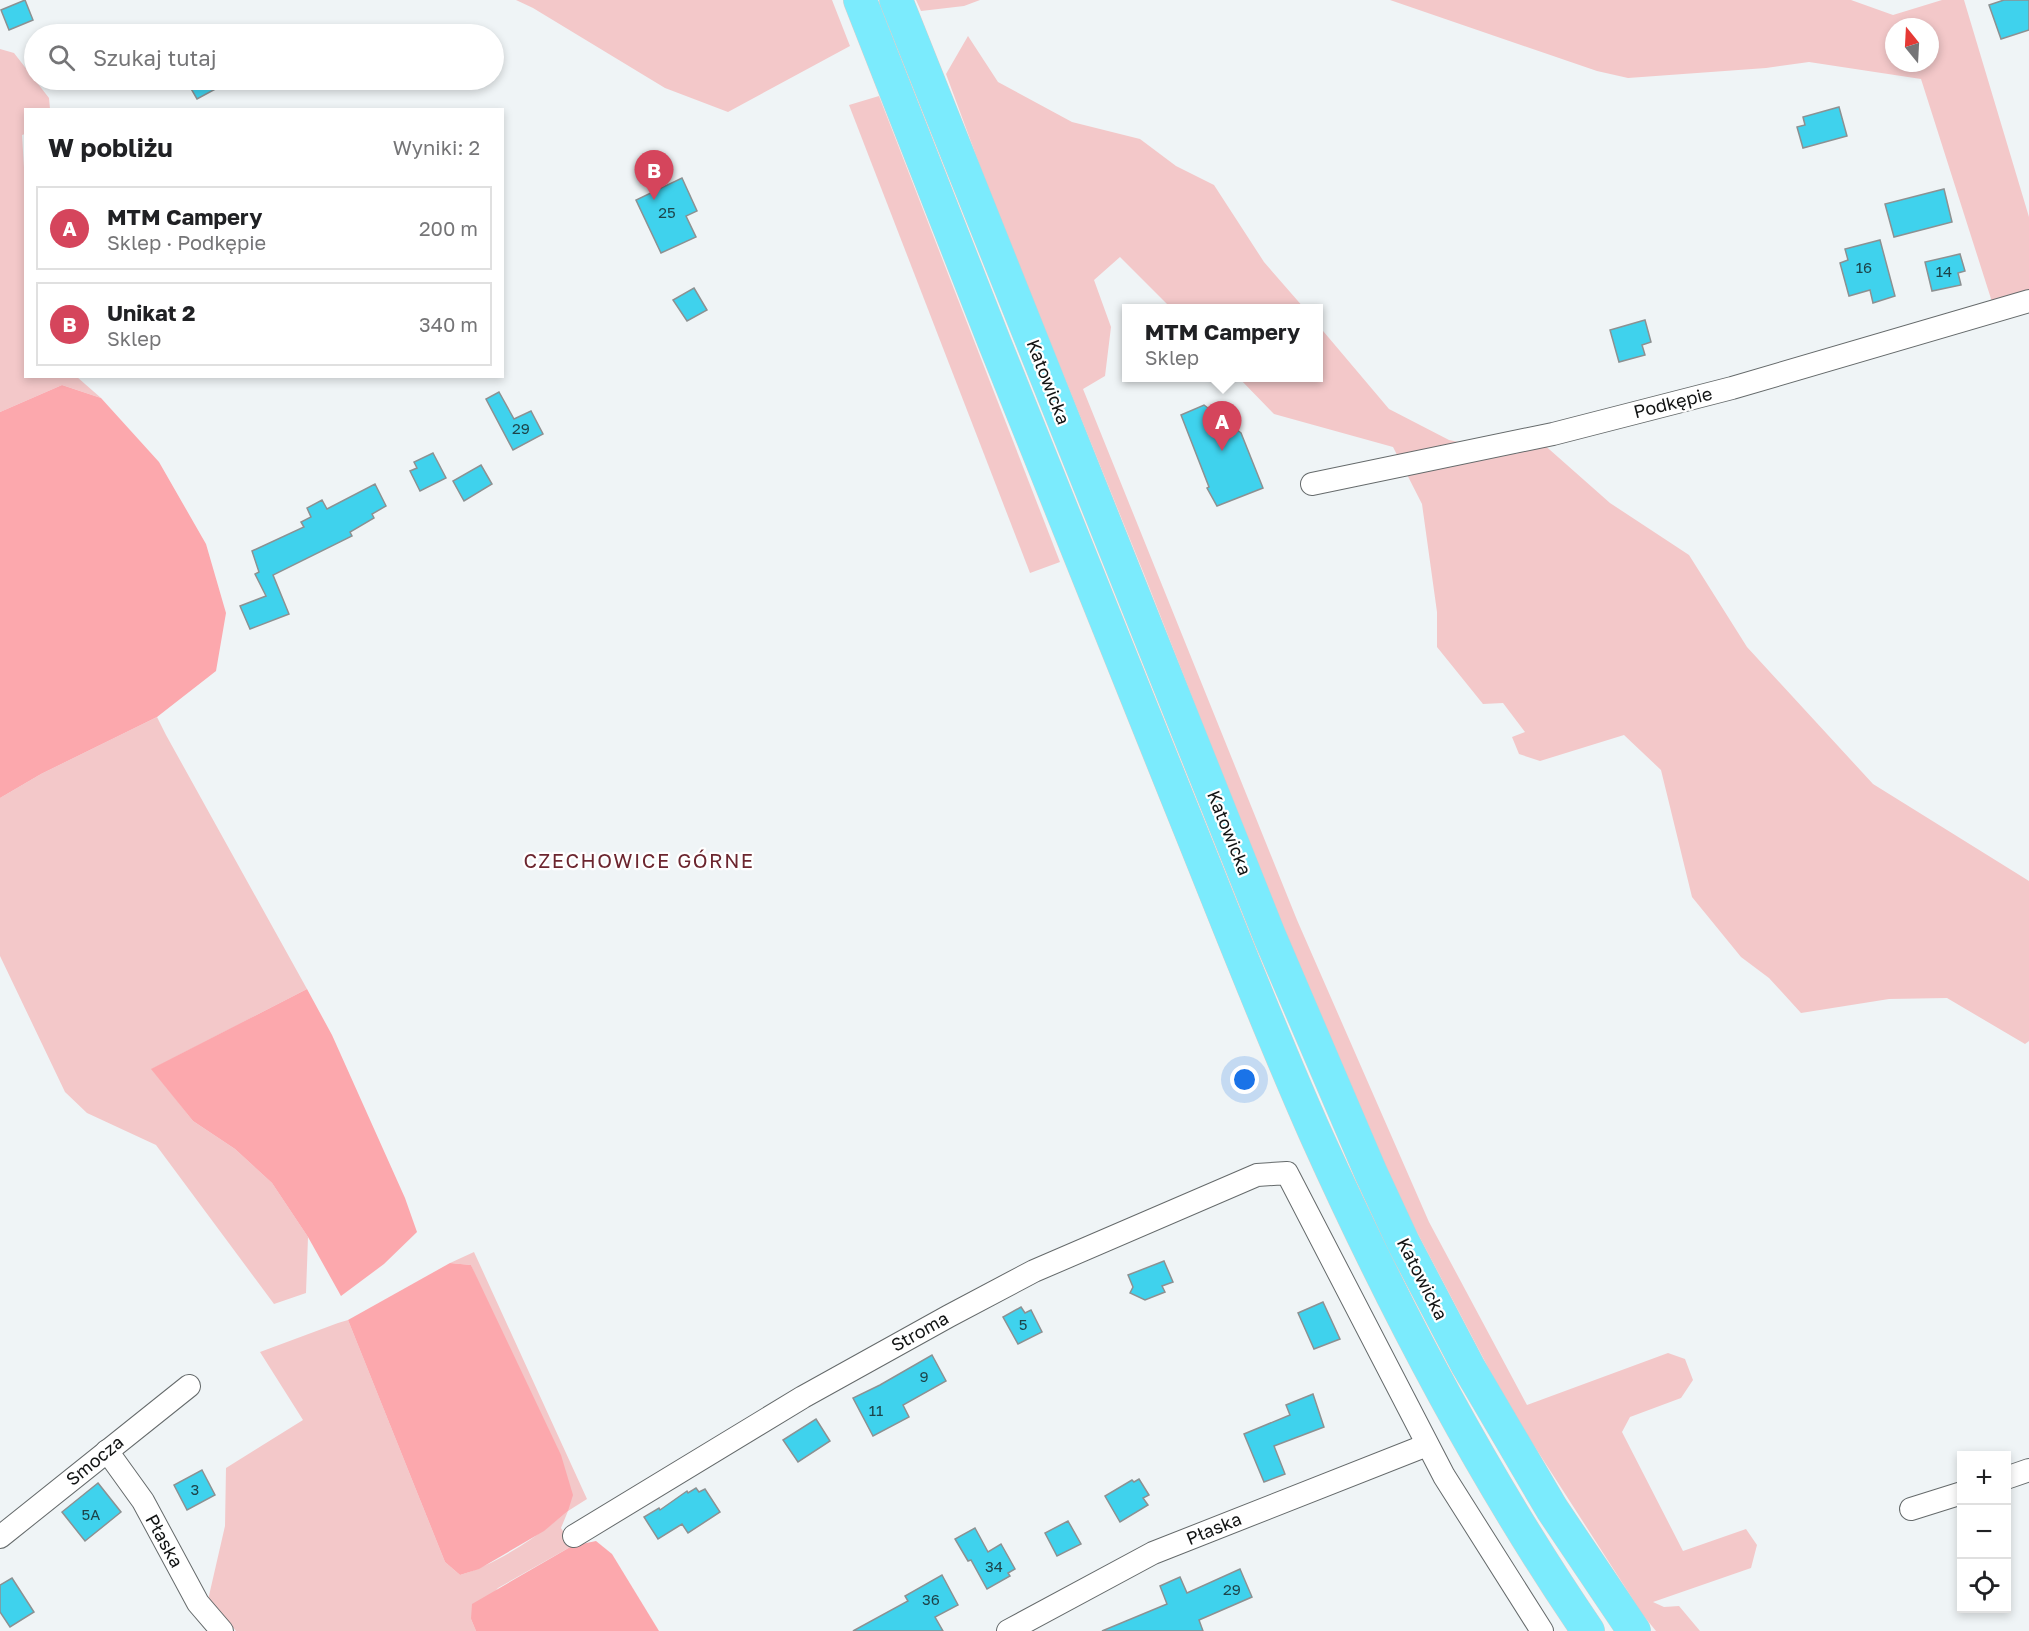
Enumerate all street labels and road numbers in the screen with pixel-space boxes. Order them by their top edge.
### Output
street label: Katowicka [1023,336,1075,427]
street label: Podkępie [1631,382,1714,422]
street label: Katowicka [1203,787,1257,878]
street label: Katowicka [1393,1234,1453,1323]
street label: Stroma [887,1306,952,1356]
street label: Smocza [61,1430,127,1490]
street label: Płaska [1183,1507,1245,1549]
street label: Płaska [141,1510,189,1571]

